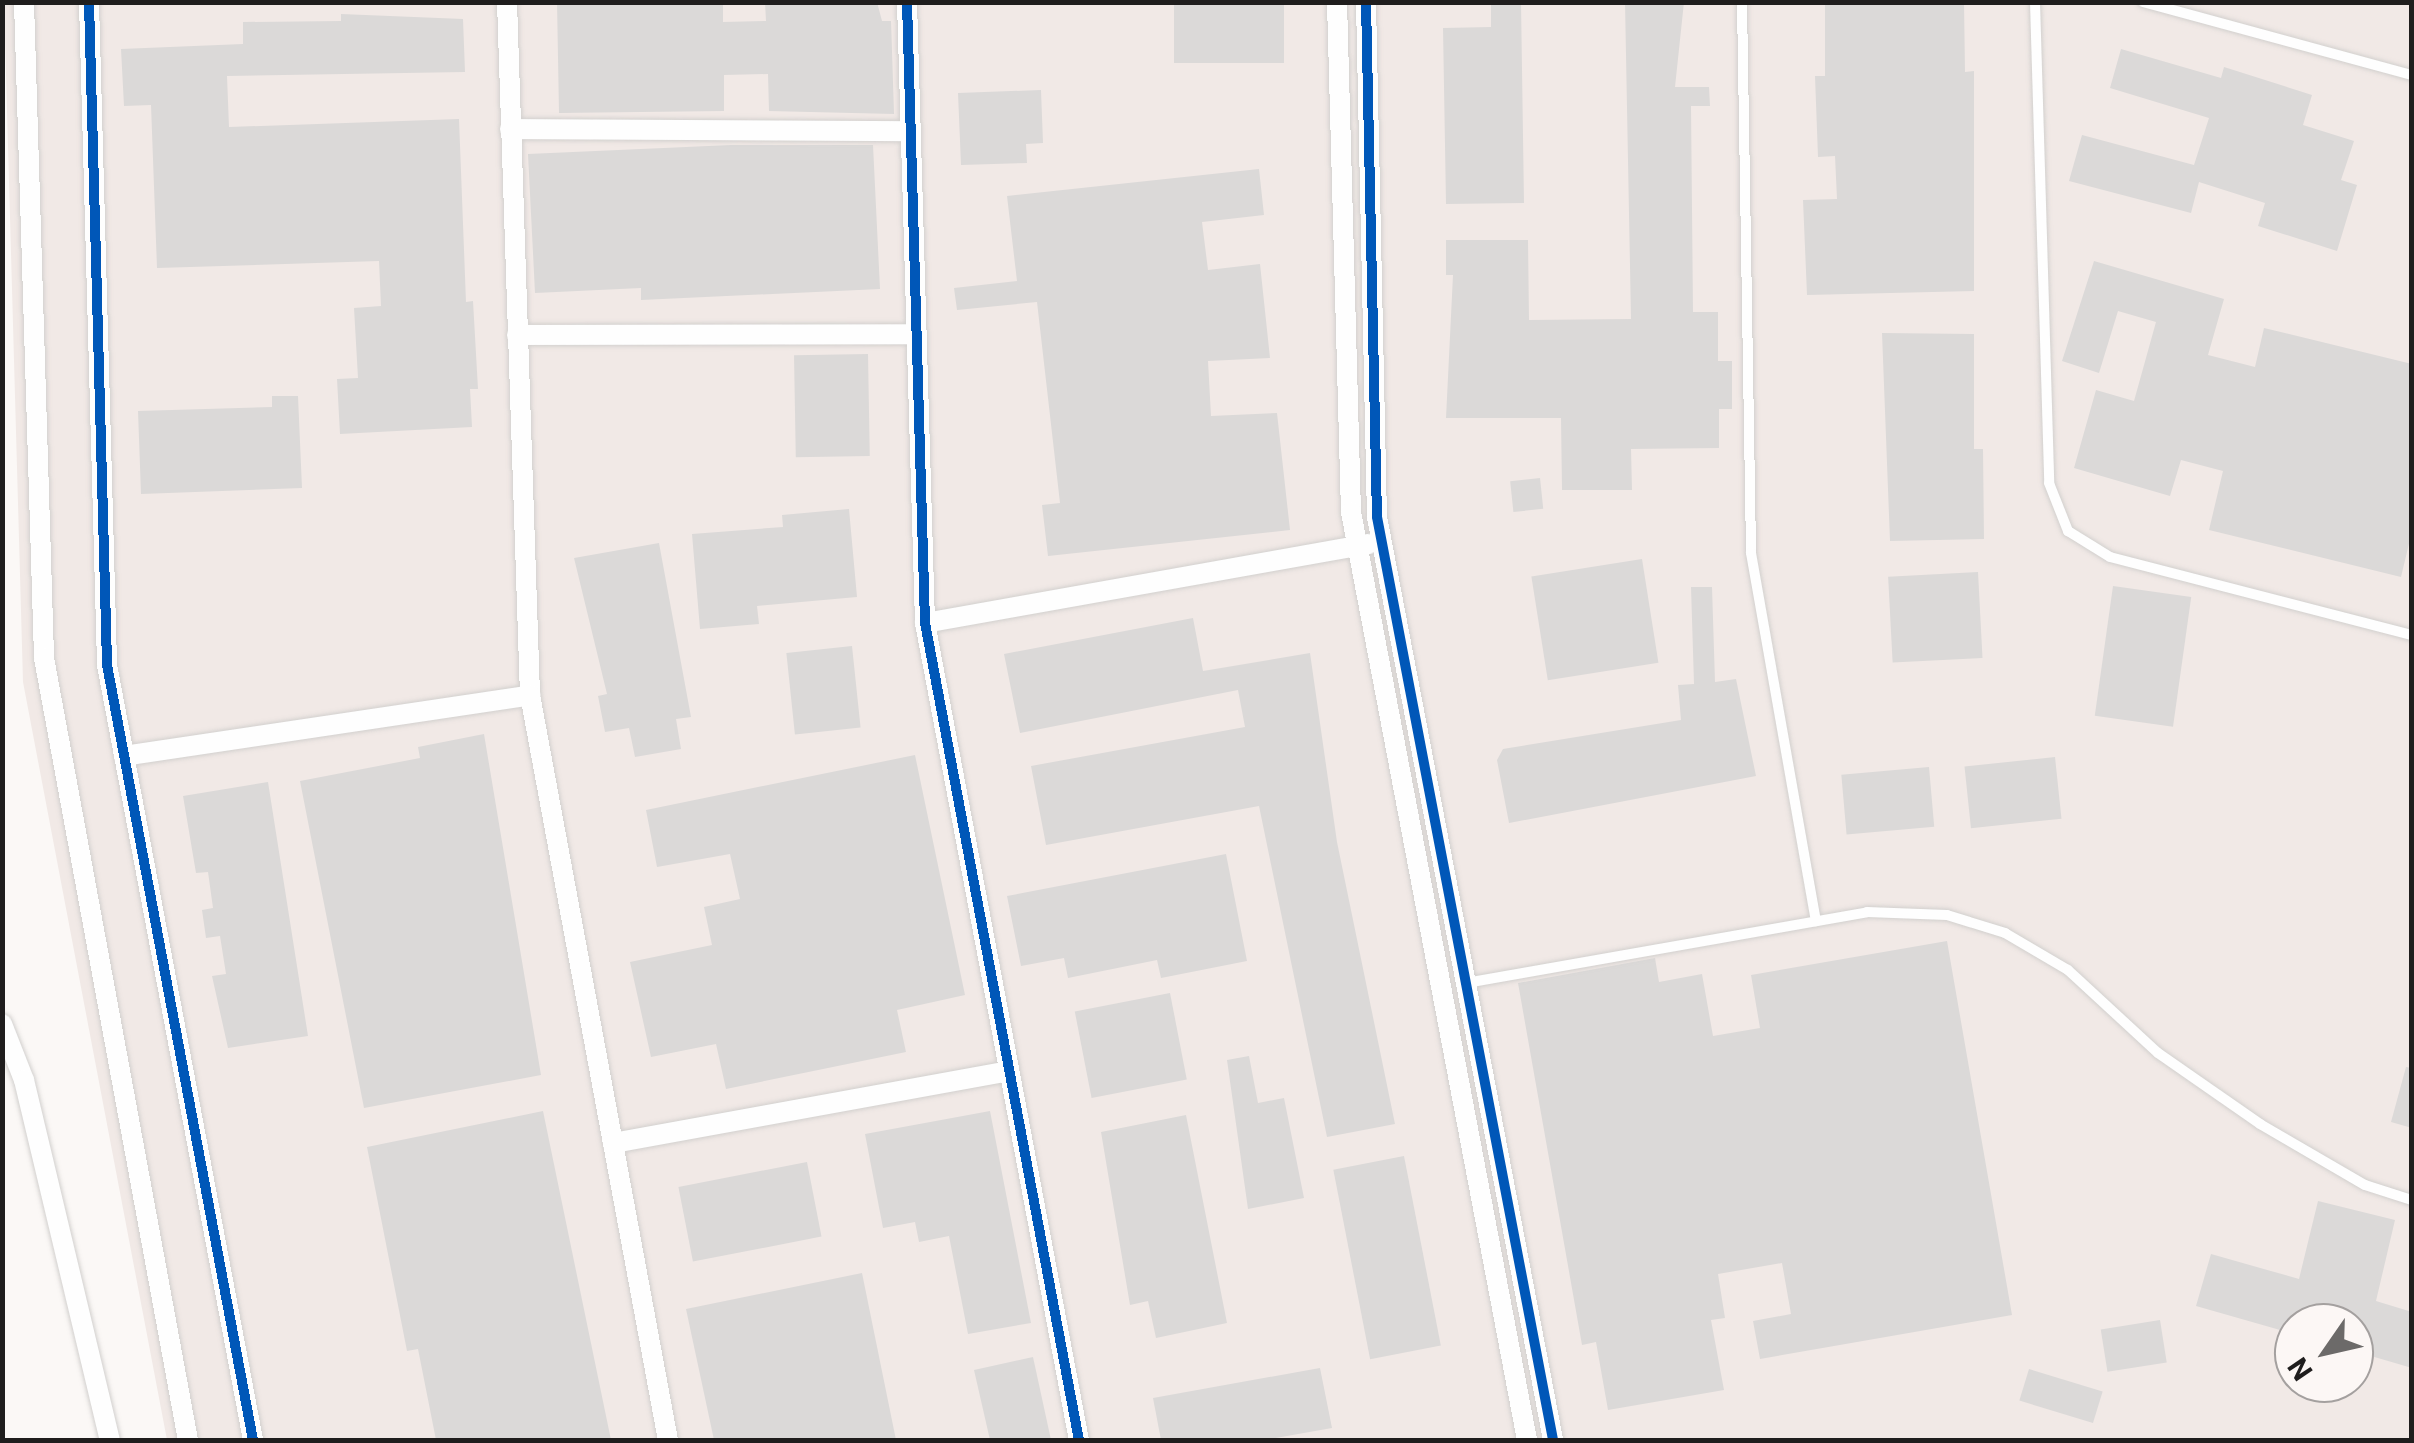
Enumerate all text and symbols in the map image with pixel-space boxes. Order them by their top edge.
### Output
north arrow [2274,1303,2374,1403]
text: N [2281,1352,2320,1386]

